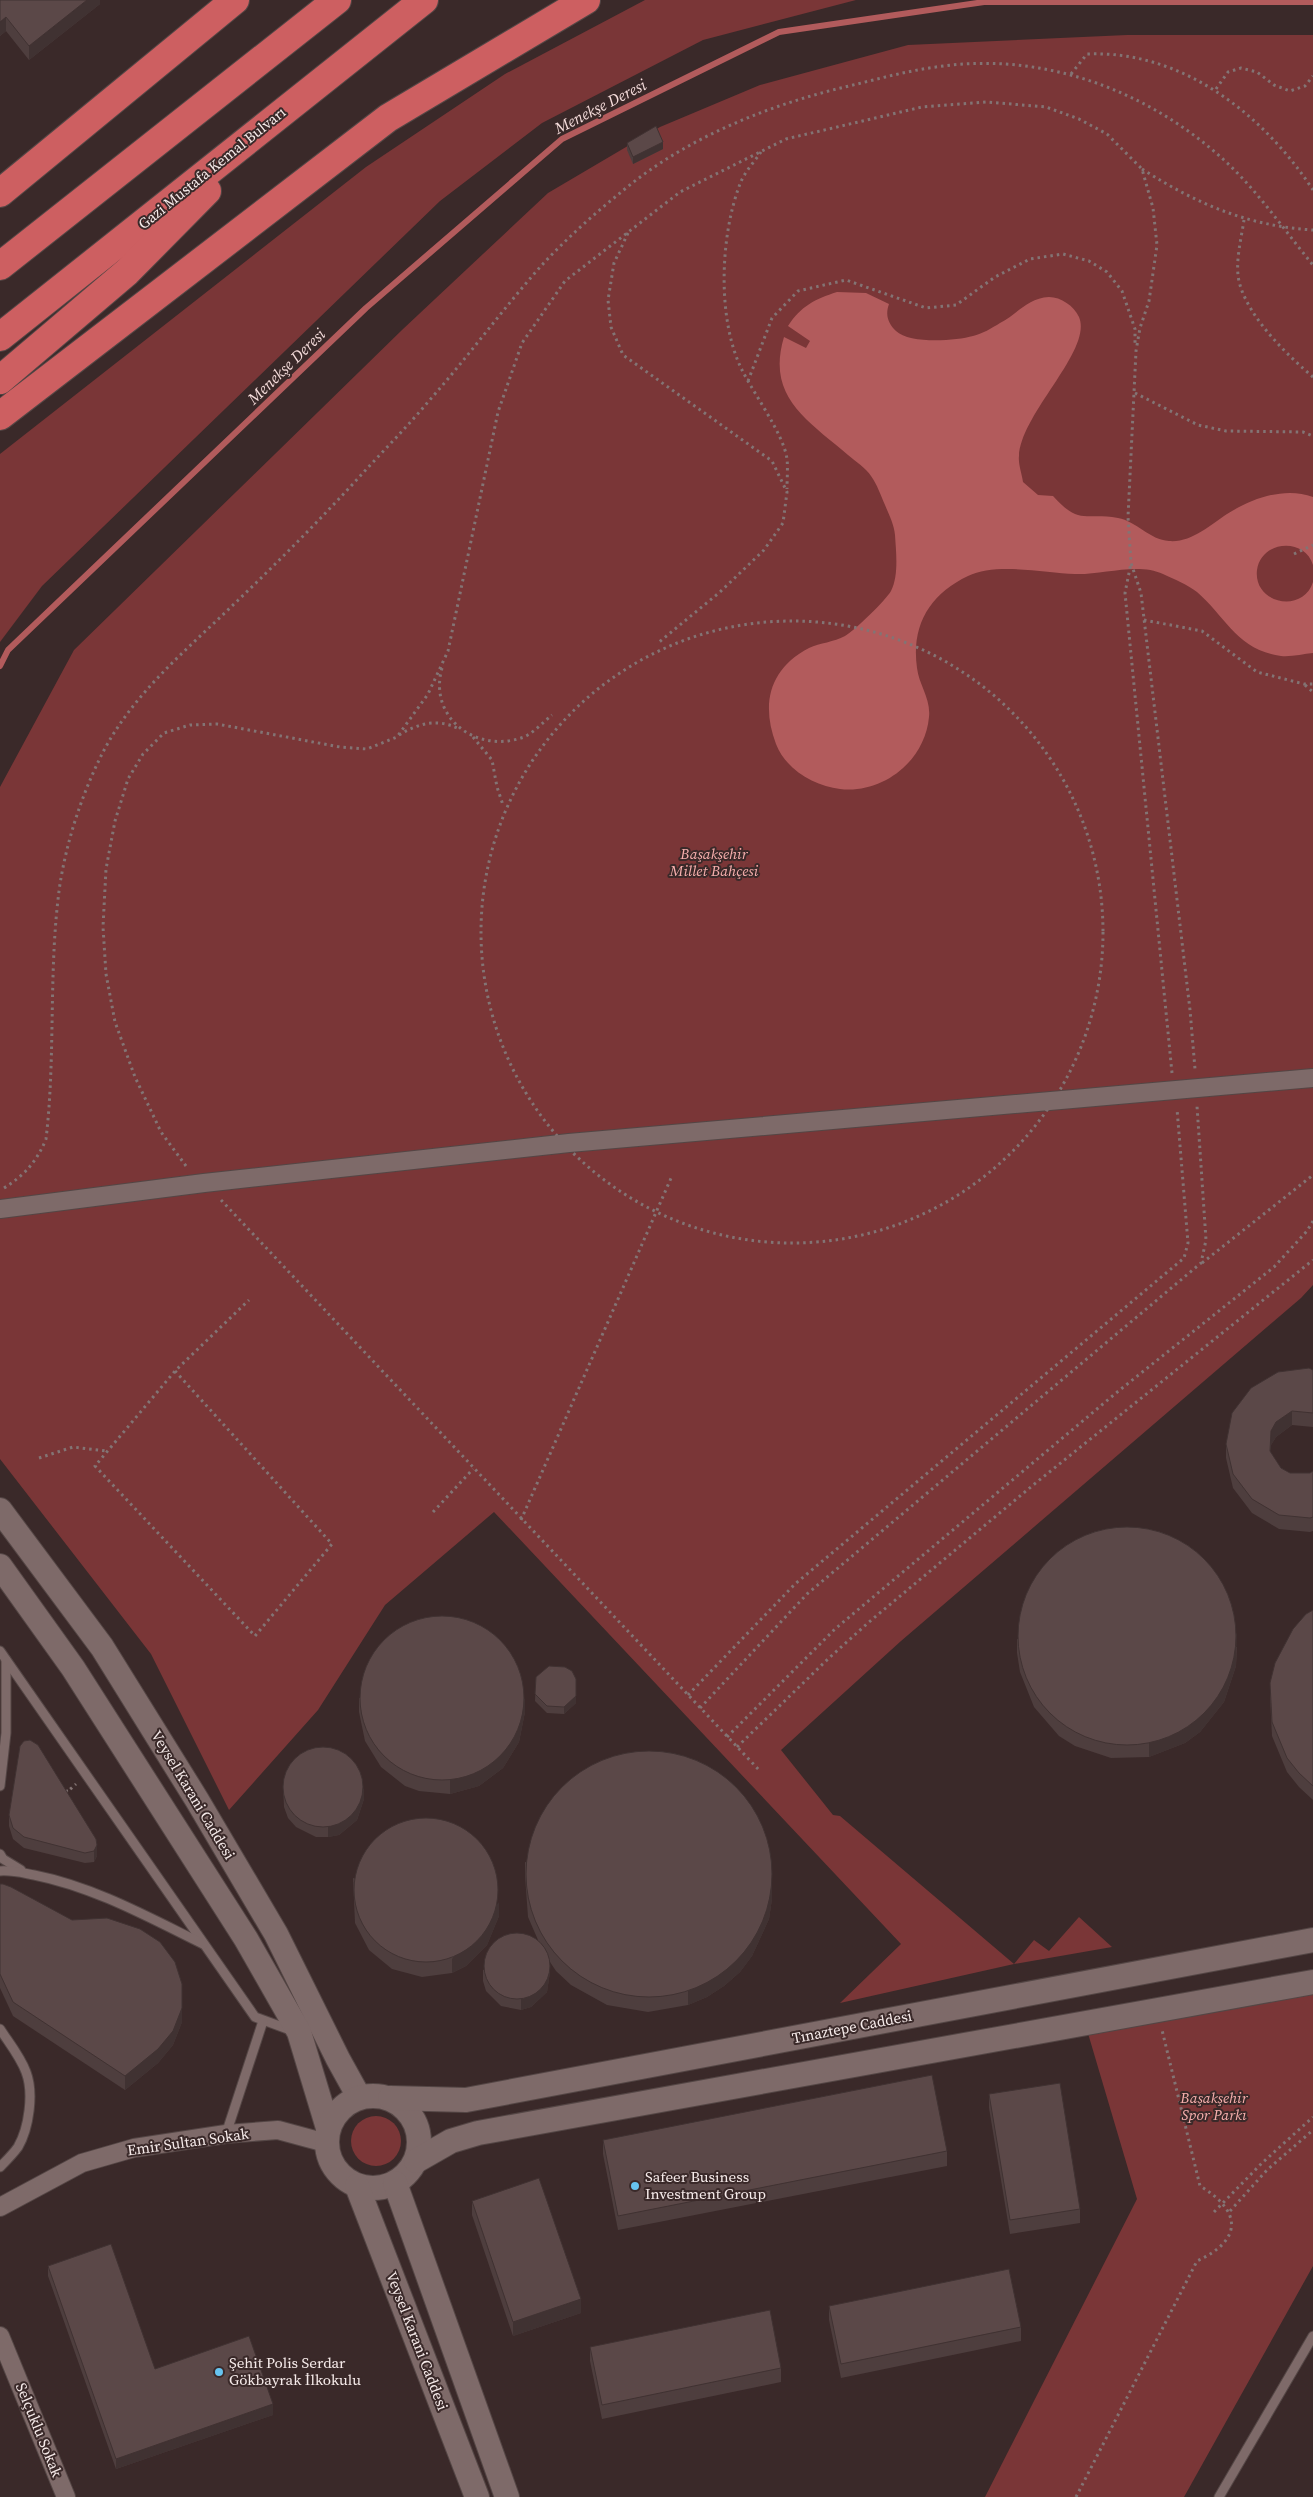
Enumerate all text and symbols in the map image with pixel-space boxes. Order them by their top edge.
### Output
water label: Menekşe Deresi [549,73,650,139]
street label: Gazi Mustafa Kemal Bulvarı [133,101,290,234]
water label: Menekşe Deresi [241,323,330,410]
park label: Başakşehir Millet Bahçesi [669,843,759,881]
street label: Veysel Karani Caddesi [147,1726,240,1863]
street label: Tınaztepe Caddesi [790,2005,914,2048]
park label: Başakşehir Spor Parkı [1179,2087,1249,2125]
street label: Emir Sultan Sokak [126,2122,251,2160]
place label: Safeer Business Investment Group [645,2166,766,2204]
marker: Safeer Business Investment Group [629,2180,641,2192]
street label: Veysel Karani Caddesi [381,2268,454,2413]
place label: Şehit Polis Serdar Gökbayrak İlkokulu [229,2352,361,2390]
marker: Şehit Polis Serdar Gökbayrak İlkokulu [213,2366,225,2378]
street label: Selçuklu Sokak [11,2379,68,2481]

